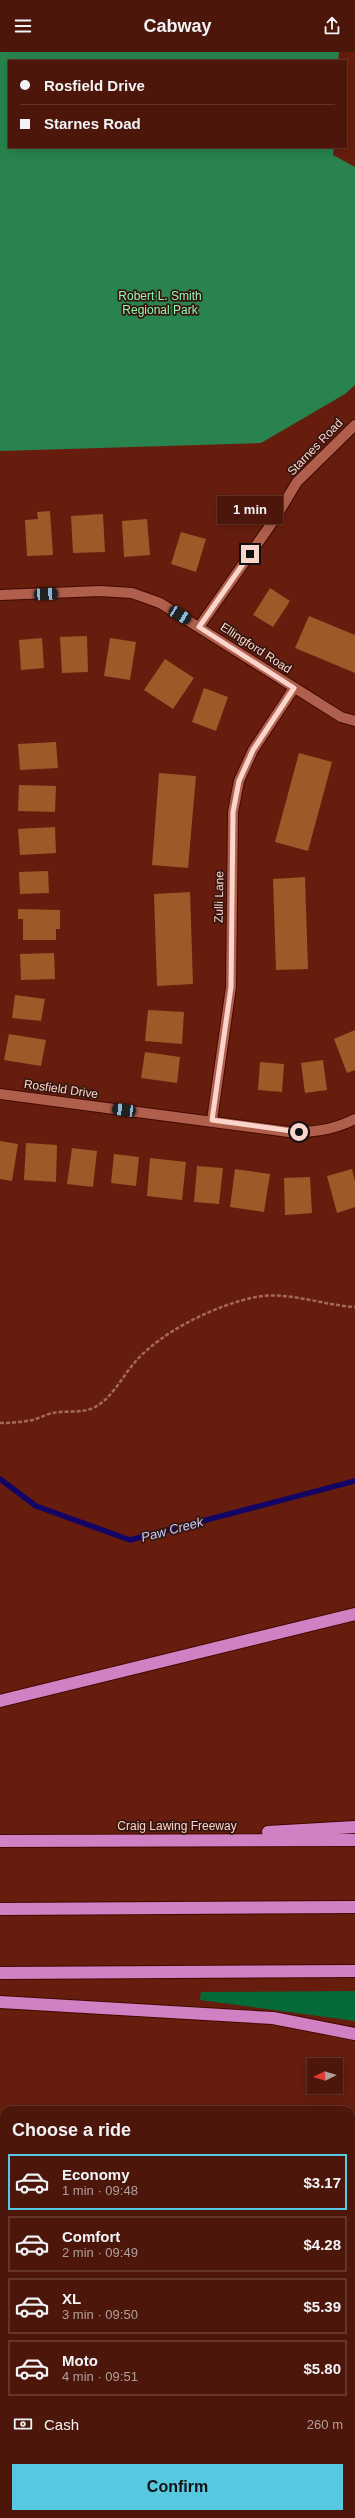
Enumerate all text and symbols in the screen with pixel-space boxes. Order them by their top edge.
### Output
icon: menu [12,15,34,37]
icon: share [321,15,343,37]
text: Cabway [143,16,212,36]
text: Rosfield Drive [44,77,145,94]
text: Starnes Road [44,115,141,132]
park label: Robert L. Smith Regional Park [118,289,202,317]
street label: Starnes Road [284,416,346,478]
callout: 1 min [217,496,283,524]
text: 1 min [233,502,267,517]
route end [241,545,259,563]
car [34,587,58,601]
car [167,604,193,626]
street label: Ellingford Road [218,620,294,676]
street label: Zulli Lane [212,871,226,923]
street label: Rosfield Drive [23,1077,99,1101]
car [111,1103,137,1117]
route start [290,1123,308,1141]
water label: Paw Creek [139,1514,206,1545]
street label: Craig Lawing Freeway [117,1819,237,1833]
north arrow [307,2058,343,2094]
map controls [307,2058,343,2094]
text: Choose a ride [12,2120,131,2140]
icon: car [14,2164,50,2200]
text: Economy [62,2166,130,2183]
text: $3.17 [303,2174,341,2191]
text: 1 min · 09:48 [62,2183,138,2198]
icon: car [14,2226,50,2262]
text: Comfort [62,2228,120,2245]
text: $4.28 [303,2236,341,2253]
text: 2 min · 09:49 [62,2245,138,2260]
icon: car [14,2288,50,2324]
text: XL [62,2290,81,2307]
text: $5.39 [303,2298,341,2315]
text: 3 min · 09:50 [62,2307,138,2322]
icon: car [14,2350,50,2386]
text: Moto [62,2352,98,2369]
text: $5.80 [303,2360,341,2377]
text: 4 min · 09:51 [62,2369,138,2384]
icon: cash [12,2413,34,2435]
text: Cash [44,2416,79,2433]
text: 260 m [307,2417,343,2432]
button: Confirm [12,2464,343,2510]

